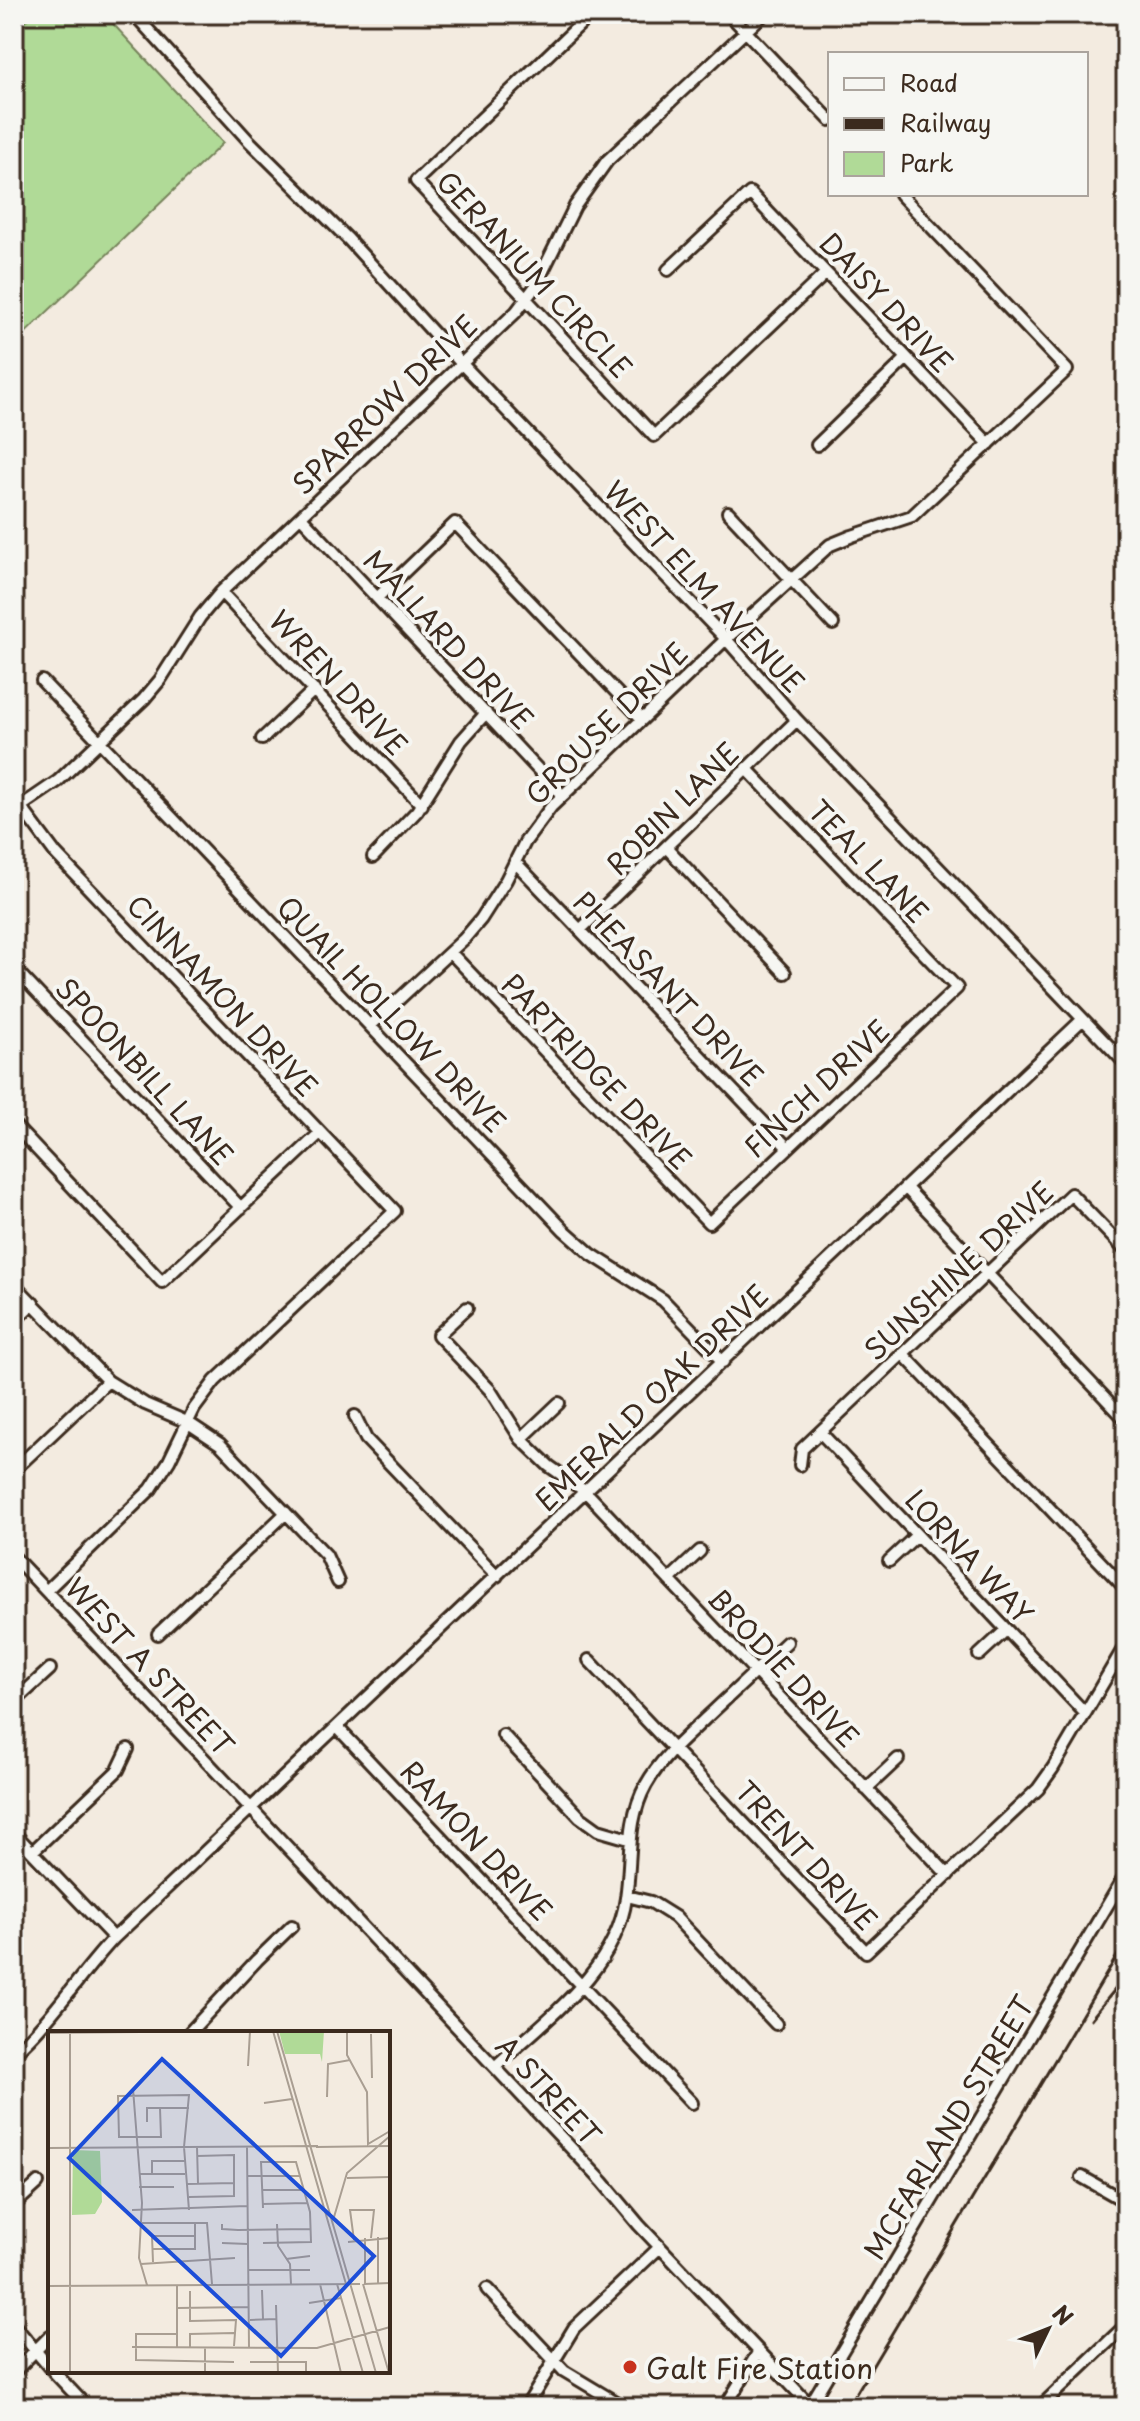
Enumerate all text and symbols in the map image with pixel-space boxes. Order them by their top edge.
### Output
legend [828,52,1088,196]
text: Road [900,64,958,100]
text: Railway [900,104,991,140]
text: Park [900,144,954,180]
street label: GERANIUM CIRCLE [427,160,643,388]
street label: DAISY DRIVE [810,222,964,382]
street label: SPARROW DRIVE [282,304,486,504]
street label: WEST ELM AVENUE [595,470,815,702]
street label: MALLARD DRIVE [354,539,544,739]
street label: WREN DRIVE [260,599,418,765]
street label: GROUSE DRIVE [515,632,697,814]
street label: ROBIN LANE [596,732,748,884]
street label: TEAL LANE [799,789,939,933]
street label: PHEASANT DRIVE [564,880,774,1096]
street label: CINNAMON DRIVE [118,884,328,1106]
street label: QUAIL HOLLOW DRIVE [267,886,517,1142]
street label: PARTRIDGE DRIVE [492,963,702,1179]
street label: SPOONBILL LANE [46,967,244,1175]
street label: FINCH DRIVE [733,1009,899,1167]
street label: SUNSHINE DRIVE [853,1170,1063,1370]
street label: EMERALD OAK DRIVE [524,1274,778,1520]
street label: LORNA WAY [896,1479,1044,1633]
street label: WEST A STREET [56,1567,245,1766]
street label: BRODIE DRIVE [698,1577,870,1757]
street label: RAMON DRIVE [391,1750,563,1930]
street label: TRENT DRIVE [726,1770,888,1940]
street label: MCFARLAND STREET [852,1986,1044,2267]
street label: A STREET [486,2025,612,2155]
inset map [48,2031,390,2373]
north arrow [1008,2289,1088,2369]
text: N [1046,2297,1082,2332]
place label: Galt Fire Station [646,2346,873,2389]
marker: Galt Fire Station [621,2358,639,2376]

